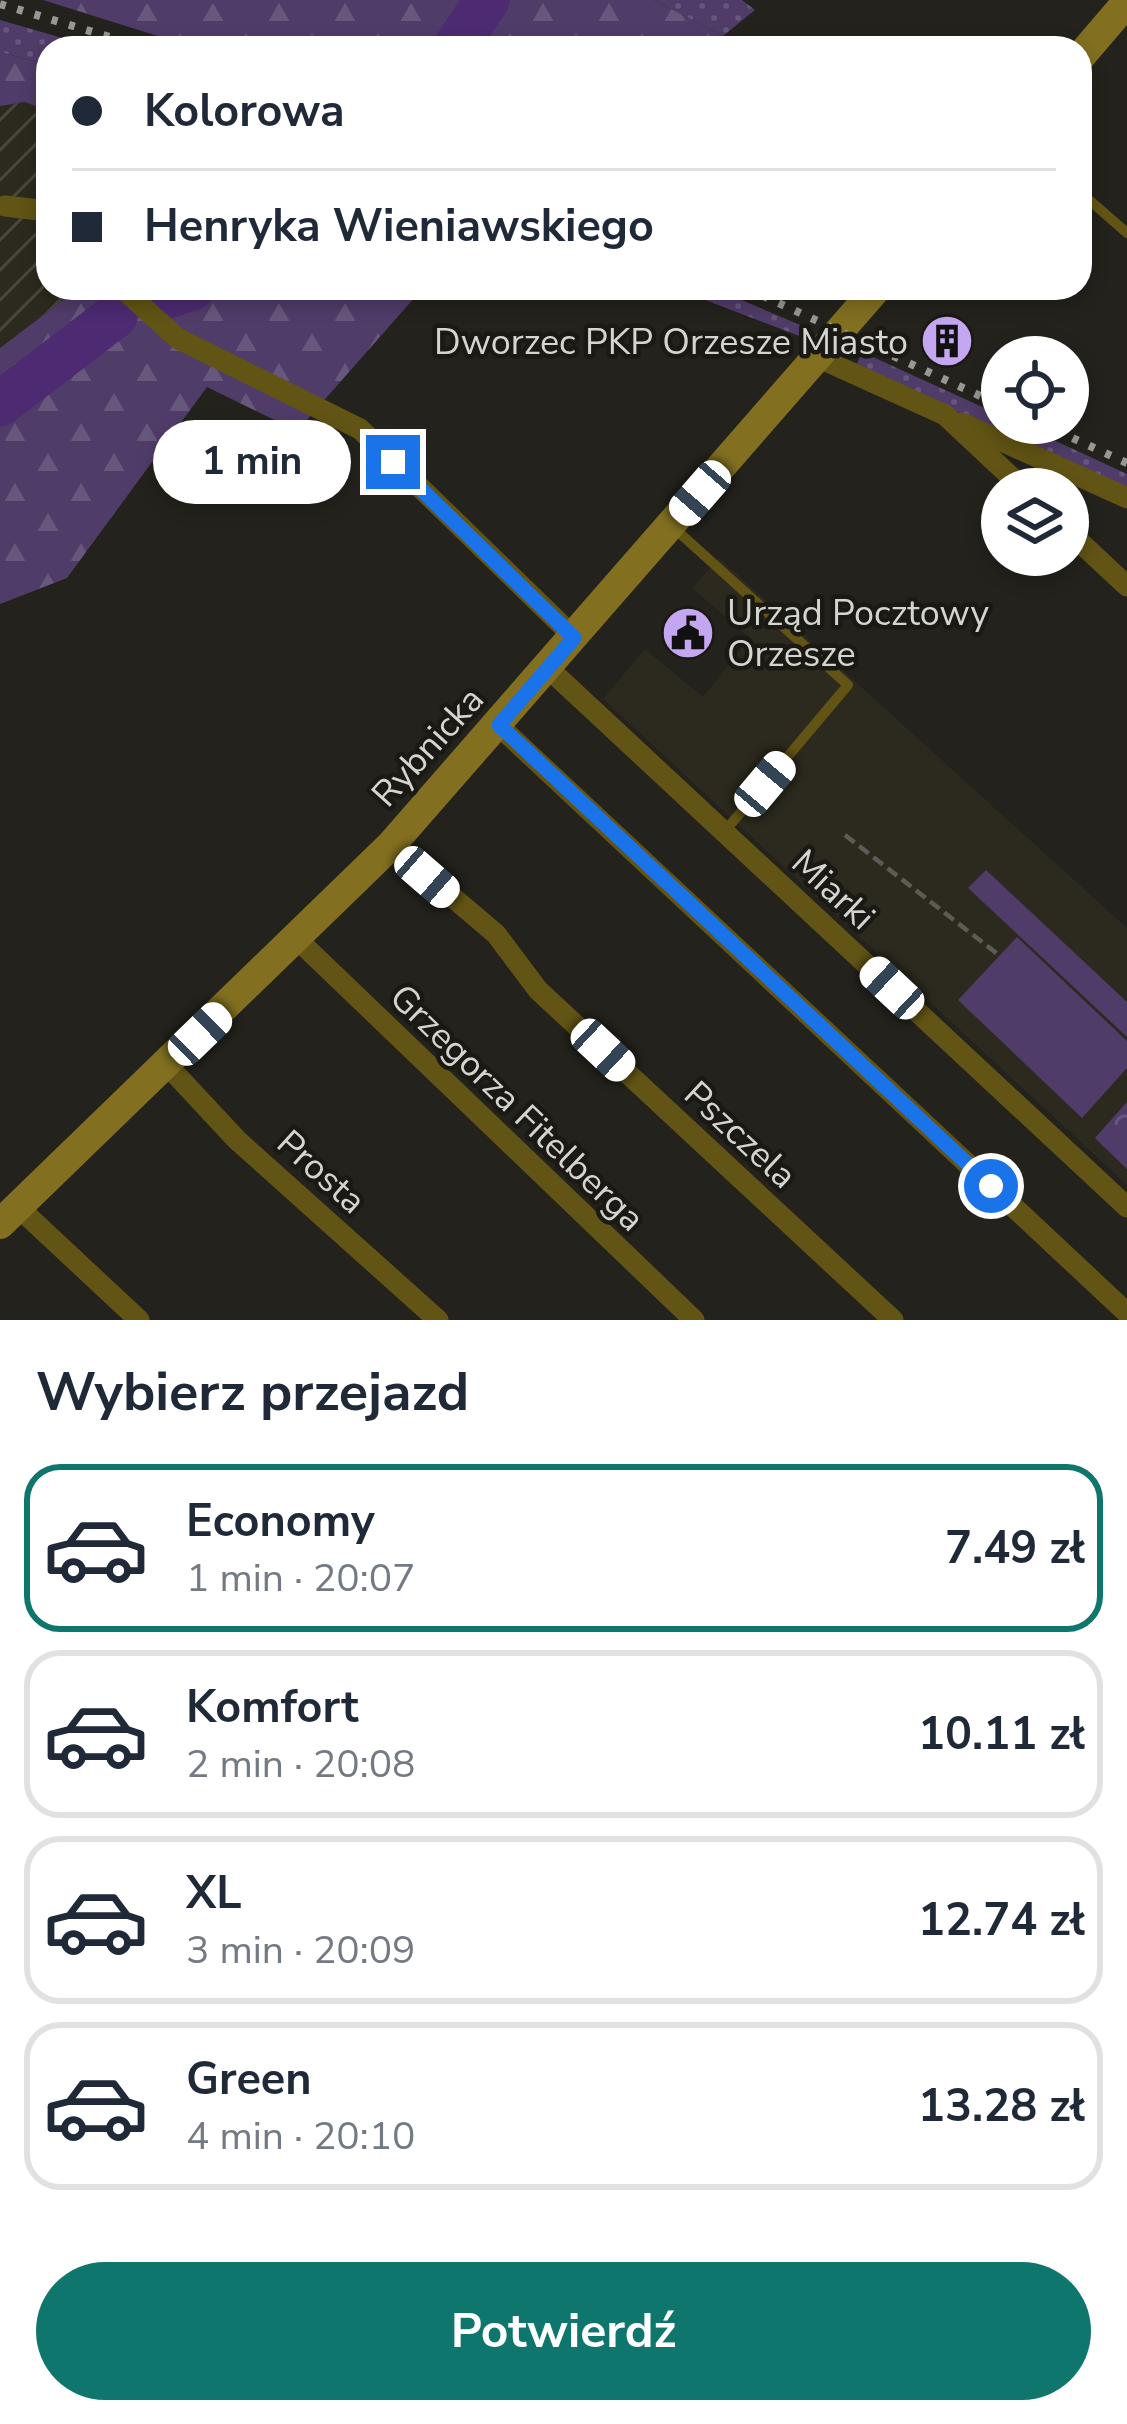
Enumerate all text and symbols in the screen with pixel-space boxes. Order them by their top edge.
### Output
text: Kolorowa [144,81,345,142]
text: Henryka Wieniawskiego [144,196,654,257]
building icon: Dworzec PKP Orzesze Miasto [919,313,975,369]
place label: Dworzec PKP Orzesze Miasto [434,318,908,367]
map controls [981,336,1089,576]
button: locate [981,336,1089,444]
callout: 1 min [153,420,351,504]
text: 1 min [202,435,302,488]
route end [366,435,420,489]
car [663,454,737,532]
button: layers [981,468,1089,576]
place label: Urząd Pocztowy Orzesze [727,589,989,679]
public building icon: Urząd Pocztowy Orzesze [660,605,716,661]
street label: Rybnicka [361,676,495,818]
car [728,745,802,823]
street label: Miarki [781,839,885,941]
car [388,840,466,914]
car [853,950,931,1026]
street label: Grzegorza Fitelberga [379,974,655,1243]
car [162,996,238,1072]
car [564,1012,642,1088]
street label: Pszczela [673,1070,807,1200]
street label: Prosta [266,1119,376,1225]
route start [964,1159,1018,1213]
text: Wybierz przejazd [36,1355,469,1429]
text: Economy [186,1491,375,1552]
icon: car [42,1494,150,1602]
text: 7.49 zł [945,1518,1085,1579]
text: 1 min · 20:07 [186,1552,415,1605]
text: Komfort [186,1677,359,1738]
icon: car [42,1680,150,1788]
text: 10.11 zł [918,1704,1085,1765]
text: 2 min · 20:08 [186,1738,415,1791]
text: XL [186,1863,242,1924]
icon: car [42,1866,150,1974]
text: 12.74 zł [918,1890,1085,1951]
text: 3 min · 20:09 [186,1924,415,1977]
text: Green [186,2049,312,2110]
icon: car [42,2052,150,2160]
text: 13.28 zł [918,2076,1085,2137]
text: 4 min · 20:10 [186,2110,415,2163]
button: Potwierdź [36,2262,1091,2400]

